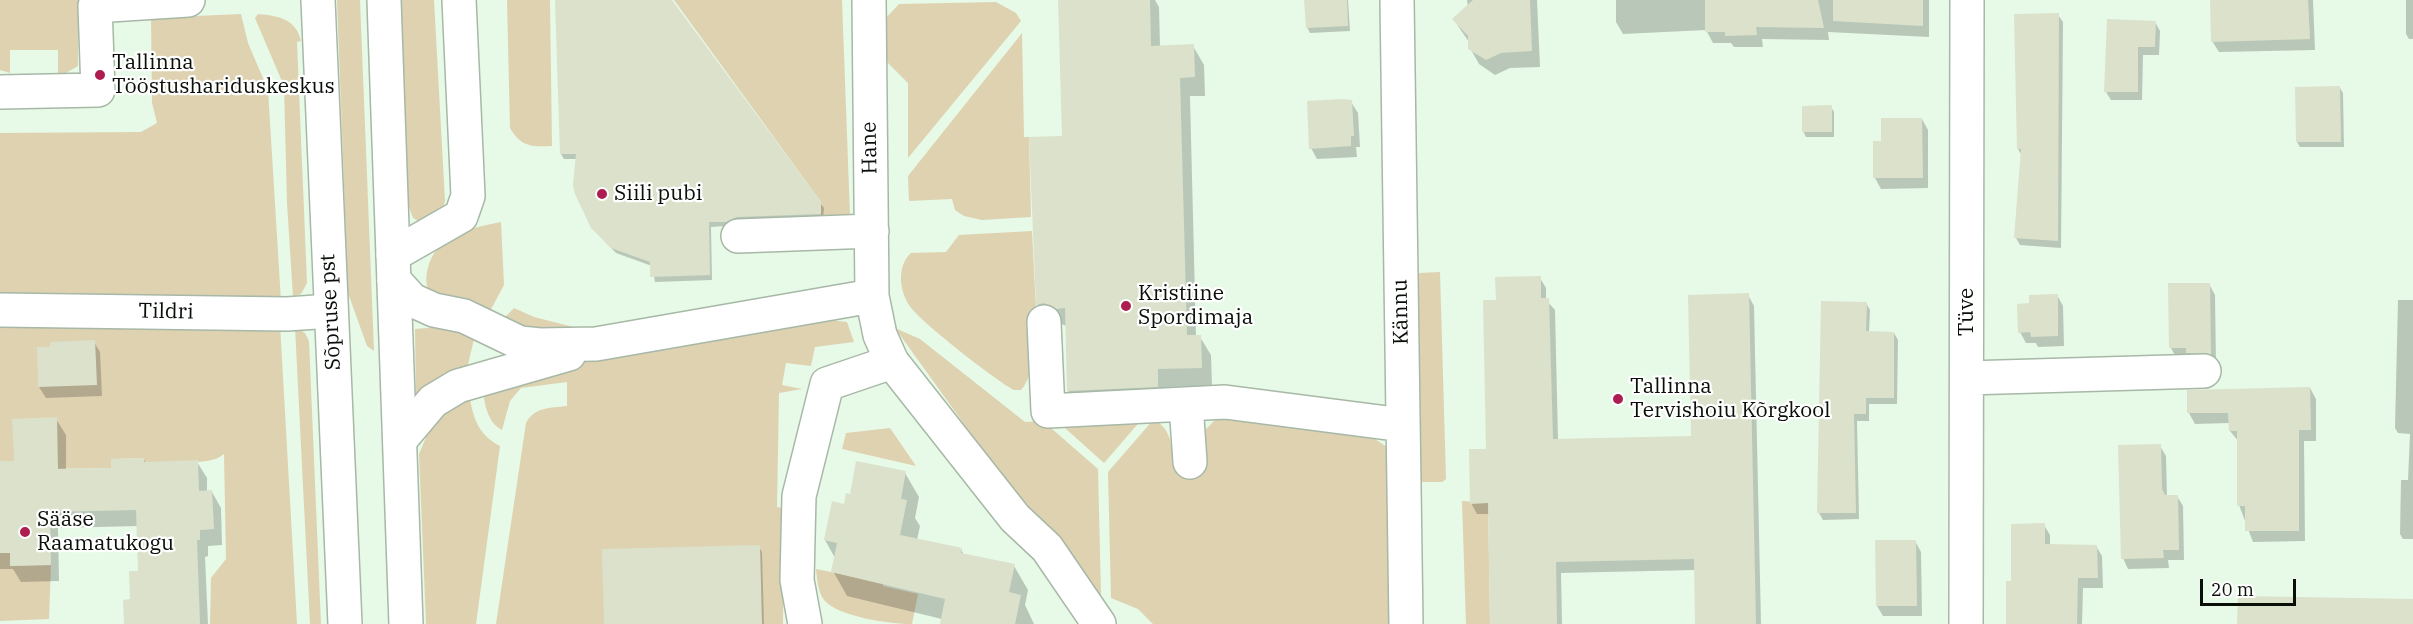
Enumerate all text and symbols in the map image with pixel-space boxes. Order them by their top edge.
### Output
place label: Tallinna Tööstushariduskeskus [112,50,335,100]
marker: Tallinna Tööstushariduskeskus [93,68,107,82]
street label: Hane [857,121,883,175]
place label: Siili pubi [614,181,702,207]
marker: Siili pubi [595,187,609,201]
street label: Sõpruse pst [315,253,347,371]
street label: Kännu [1388,279,1414,345]
place label: Kristiine Spordimaja [1138,281,1253,331]
street label: Tüve [1954,288,1980,336]
street label: Tildri [138,299,194,325]
marker: Kristiine Spordimaja [1119,299,1133,313]
place label: Tallinna Tervishoiu Kõrgkool [1630,374,1830,424]
marker: Tallinna Tervishoiu Kõrgkool [1611,392,1625,406]
place label: Sääse Raamatukogu [37,507,174,557]
marker: Sääse Raamatukogu [18,525,32,539]
scale bar [2203,567,2299,605]
text: 20 m [2211,578,2254,601]

